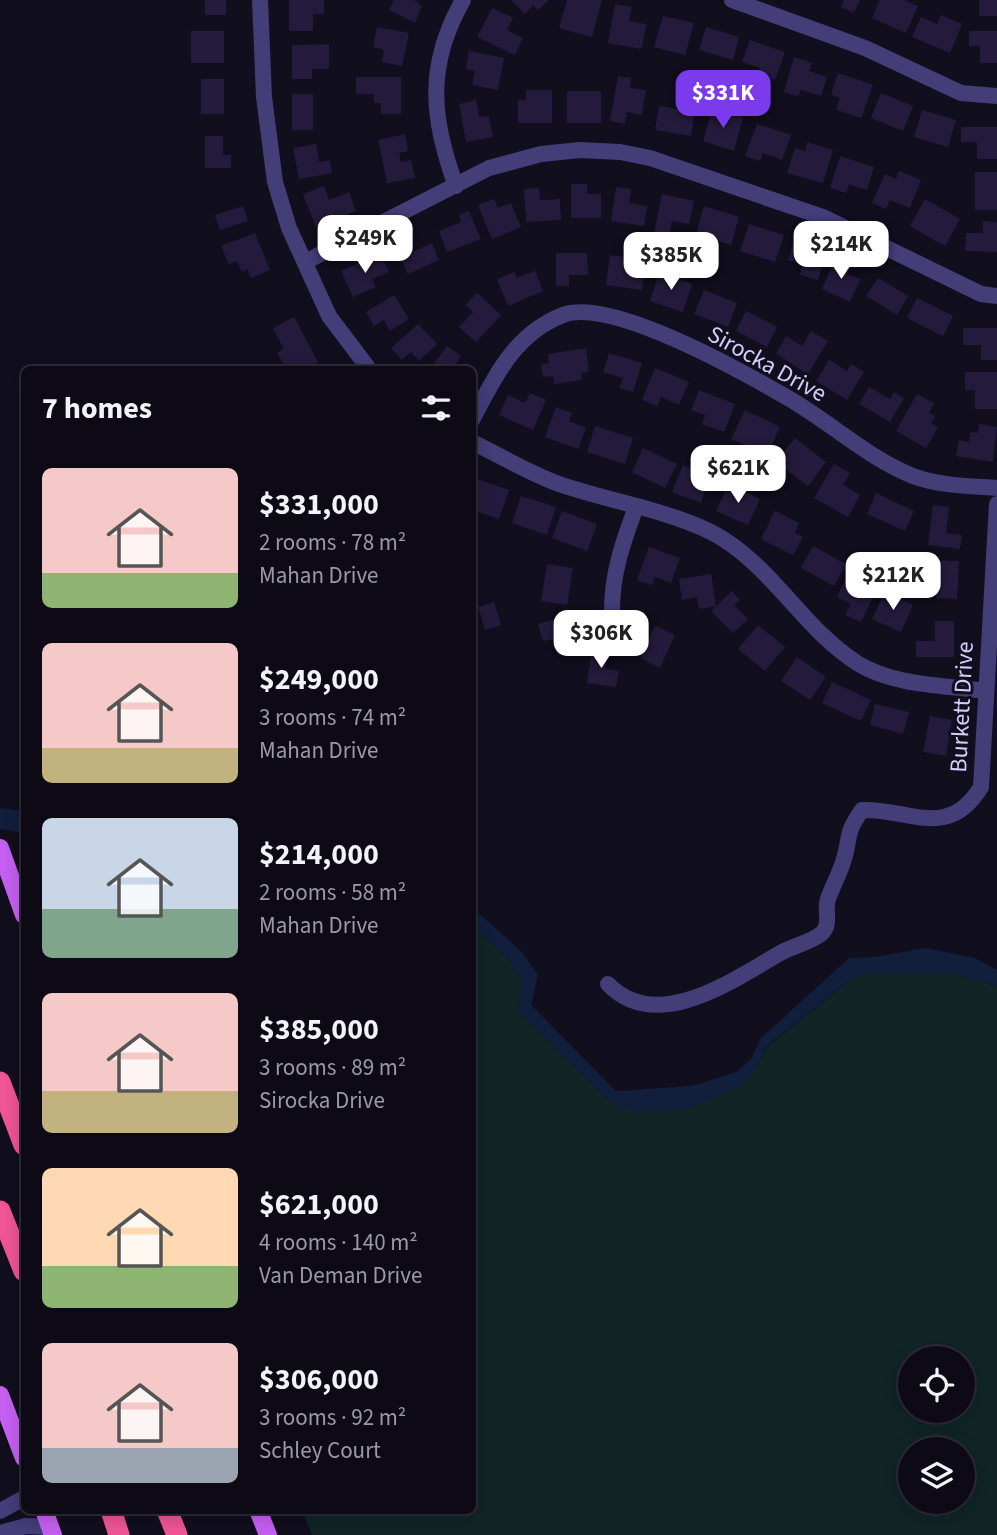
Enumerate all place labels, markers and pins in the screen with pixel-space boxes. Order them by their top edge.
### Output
pin: $331K [674,71,772,130]
pin: $249K [316,216,414,275]
pin: $214K [792,222,890,281]
pin: $385K [622,232,720,292]
pin: $621K [689,446,787,505]
pin: $212K [844,552,942,612]
pin: $306K [552,610,650,670]

